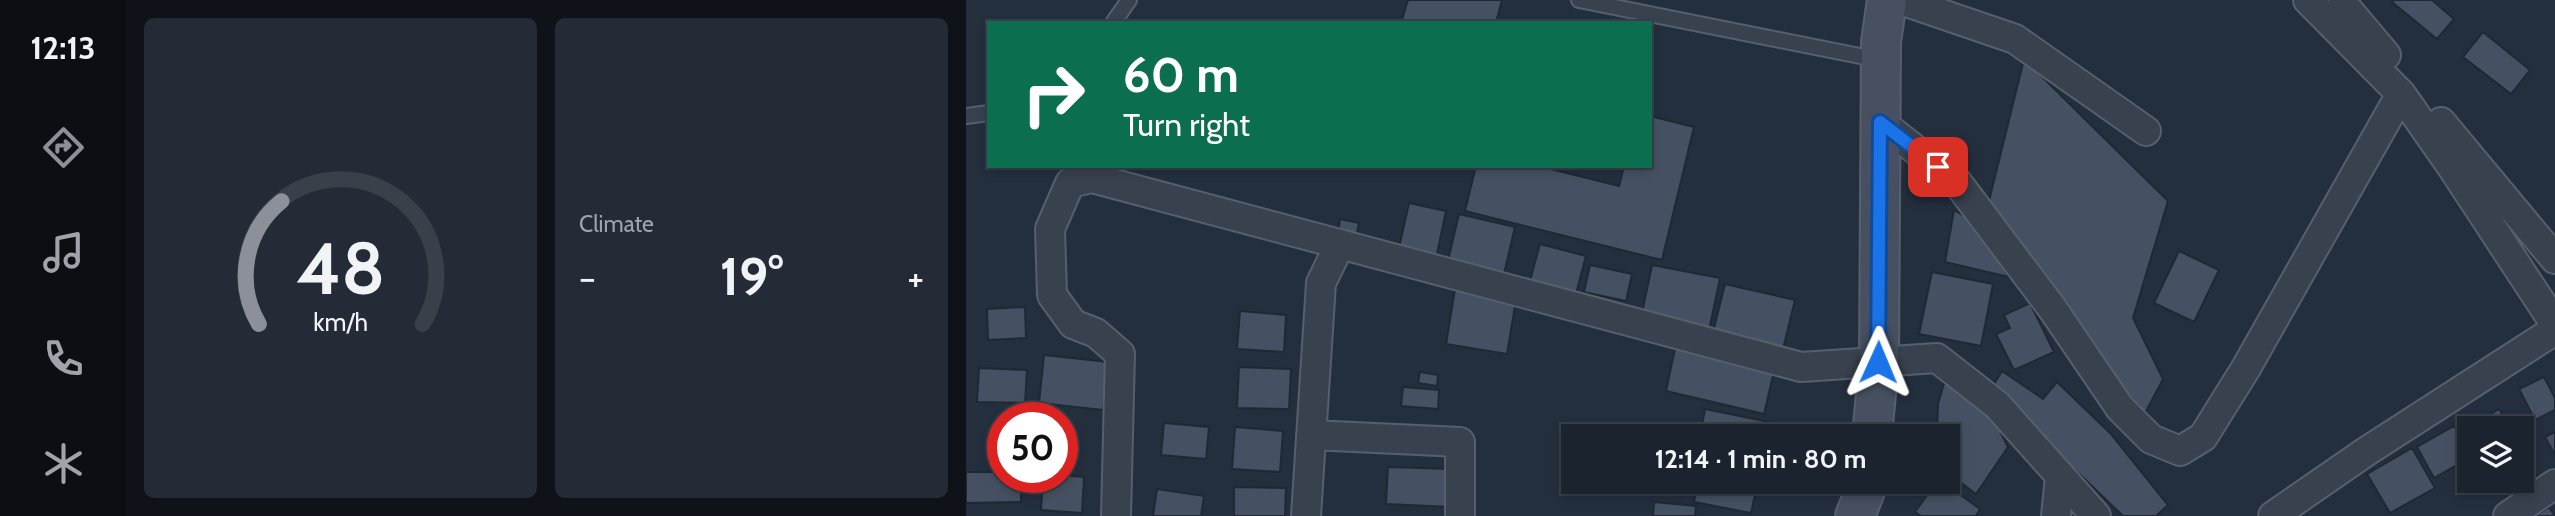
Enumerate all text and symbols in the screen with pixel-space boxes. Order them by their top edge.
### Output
text: 12:13 [31,28,95,67]
text: 60 m [1123,45,1239,104]
icon: right [1008,49,1099,140]
text: Turn right [1123,105,1250,144]
icon: directions [39,123,88,172]
pin [1908,137,1968,197]
icon: arrive [1919,148,1957,186]
text: Climate [579,210,654,238]
text: 48 [296,224,385,312]
icon: music [39,228,88,277]
text: 19° [720,245,783,308]
text: − [579,254,596,301]
text: + [907,254,924,301]
text: km/h [313,307,368,337]
position arrow [1841,325,1915,399]
icon: phone [39,334,88,383]
speed limit sign: 50 [987,402,1078,493]
map controls [2457,416,2534,493]
button: layers [2457,416,2534,493]
icon: climate [39,439,88,488]
text: 12:14 · 1 min · 80 m [1655,443,1866,475]

